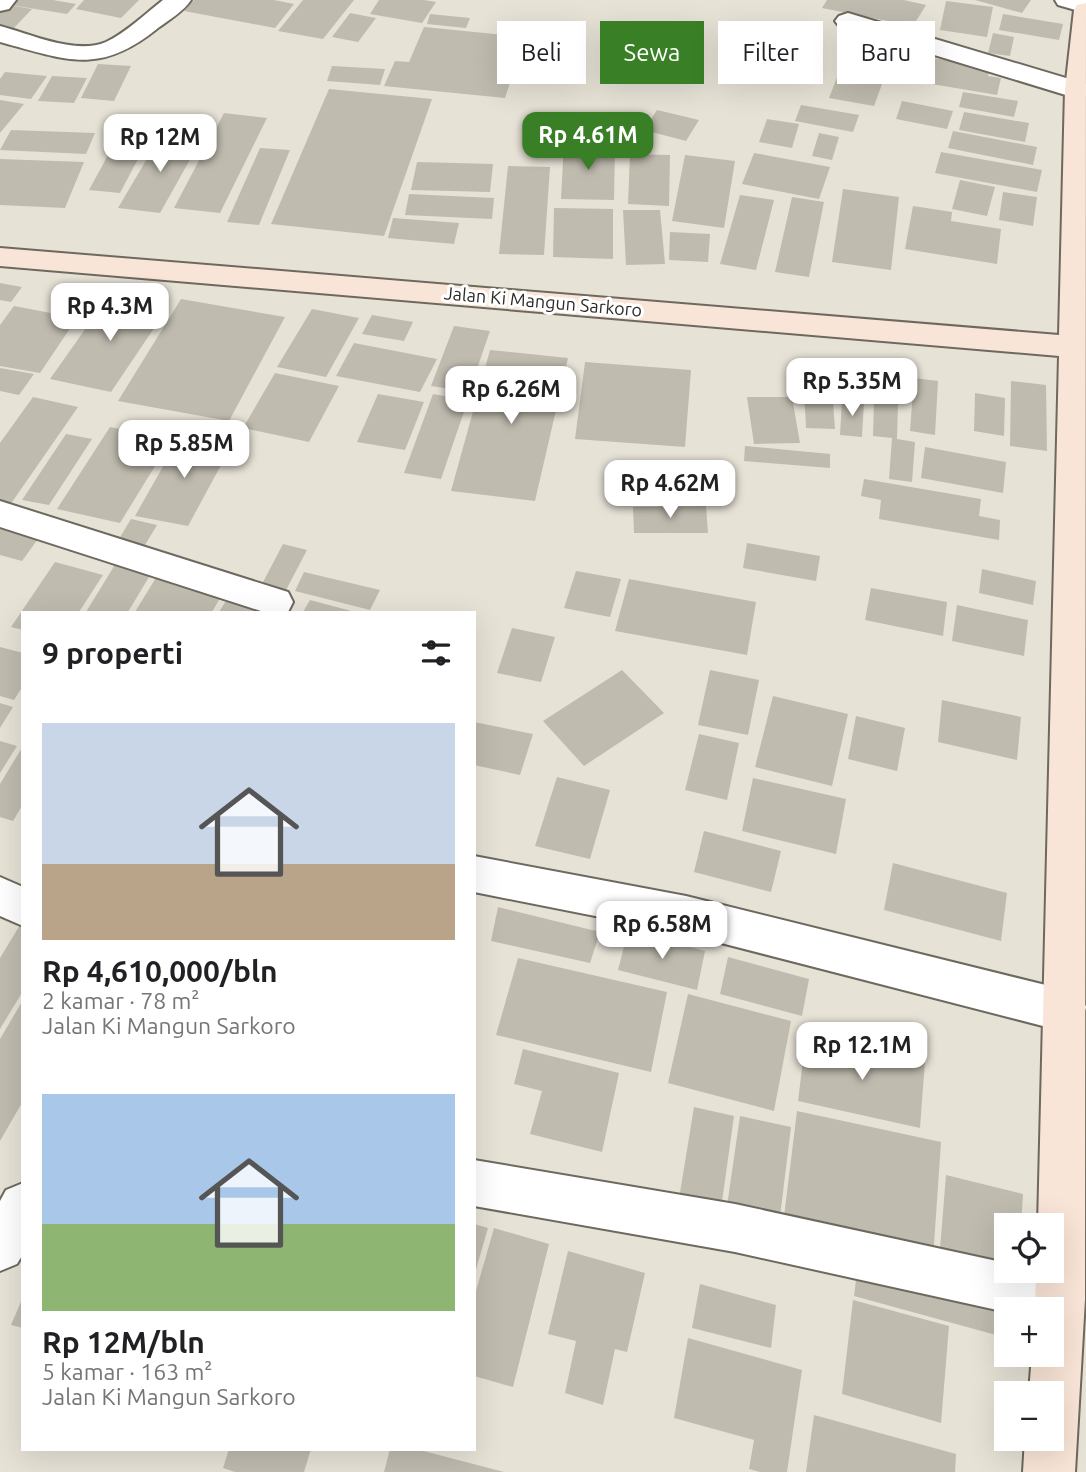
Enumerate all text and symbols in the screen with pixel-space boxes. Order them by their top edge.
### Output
chip: Beli [497,21,586,84]
chip: Sewa [600,21,704,84]
chip: Filter [718,21,823,84]
chip: Baru [837,21,935,84]
pin: Rp 4.61M [516,113,660,172]
pin: Rp 12M [103,114,217,174]
text: Rp 4.61M [538,122,638,147]
text: Rp 12M [120,124,200,149]
street label: Jalan Ki Mangun Sarkoro [443,282,643,320]
pin: Rp 4.3M [45,284,175,343]
text: Rp 4.3M [67,293,153,318]
pin: Rp 5.35M [780,358,924,418]
pin: Rp 6.26M [439,366,583,426]
text: Rp 5.35M [802,368,902,393]
text: Rp 6.26M [461,376,561,401]
pin: Rp 5.85M [112,420,256,480]
text: Rp 5.85M [134,430,234,455]
pin: Rp 4.62M [598,461,742,520]
text: Rp 4.62M [620,470,720,495]
icon: filters [417,634,455,672]
text: 9 properti [42,636,183,670]
icon: home [186,769,312,895]
pin: Rp 6.58M [590,902,734,961]
text: Rp 6.58M [612,911,712,936]
text: Rp 4,610,000/bln [42,954,278,988]
text: 2 kamar · 78 m² [42,988,200,1013]
text: Jalan Ki Mangun Sarkoro [42,1013,296,1038]
pin: Rp 12.1M [790,1023,934,1082]
text: Rp 12.1M [812,1032,912,1057]
icon: home [186,1140,312,1266]
map controls [994,1213,1064,1451]
button: locate [994,1213,1064,1283]
button: + [994,1297,1064,1367]
text: Rp 12M/bln [42,1325,205,1359]
text: 5 kamar · 163 m² [42,1359,213,1384]
button: − [994,1381,1064,1451]
text: Jalan Ki Mangun Sarkoro [42,1384,296,1409]

